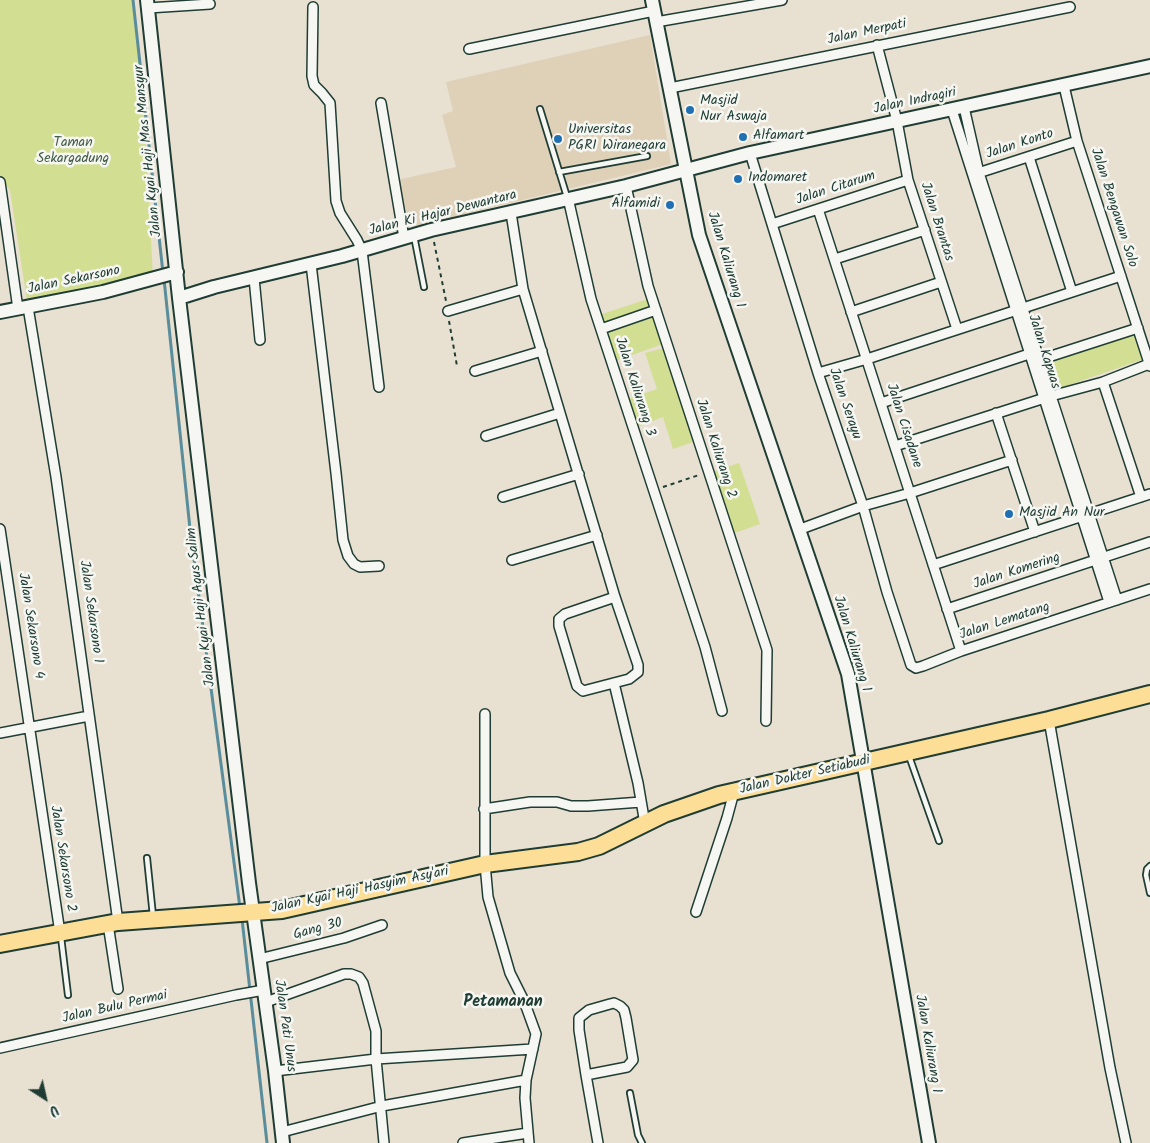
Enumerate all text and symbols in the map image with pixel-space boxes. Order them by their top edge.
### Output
street label: Jalan Merpati [826,16,908,50]
street label: Jalan Kyai Haji Mas Mansyur [132,64,166,238]
street label: Jalan Indragiri [872,85,958,119]
place label: Masjid Nur Aswaja [700,94,767,126]
marker: Masjid Nur Aswaja [684,104,696,116]
place label: Universitas PGRI Wiranegara [568,123,666,156]
street label: Jalan Konto [984,126,1056,164]
place label: Alfamart [753,129,805,145]
marker: Alfamart [737,131,749,143]
marker: Universitas PGRI Wiranegara [552,133,564,145]
park label: Taman Sekargadung [37,136,109,168]
street label: Jalan Bengawan Solo [1086,146,1140,270]
street label: Jalan Citarum [794,168,878,210]
place label: Indomaret [748,171,807,187]
marker: Indomaret [732,173,744,185]
street label: Jalan Brantas [915,181,957,263]
street label: Jalan Ki Hajar Dewantara [367,188,519,240]
place label: Alfamidi [611,197,660,213]
marker: Alfamidi [664,199,676,211]
street label: Jalan Kaliurang 1 [702,210,748,310]
street label: Jalan Sekarsono [26,263,122,299]
street label: Jalan Kapuas [1023,313,1063,391]
street label: Jalan Kaliurang 3 [610,335,658,439]
street label: Jalan Serayu [824,366,864,442]
street label: Jalan Cisadane [881,382,925,470]
street label: Jalan Kaliurang 2 [691,397,739,501]
place label: Masjid An Nur [1019,506,1104,522]
marker: Masjid An Nur [1003,508,1015,520]
street label: Jalan Kyai Haji Agus Salim [184,526,220,688]
street label: Jalan Komering [971,550,1063,594]
street label: Jalan Sekarsono 1 [74,559,106,665]
street label: Jalan Sekarsono 4 [13,572,47,680]
street label: Jalan Kaliurang 1 [828,594,874,694]
street label: Jalan Lematang [958,599,1052,645]
street label: Jalan Dokter Setiabudi [738,753,872,799]
street label: Jalan Sekarsono 2 [45,805,79,913]
street label: Jalan Kyai Haji Hasyim Asy'ari [270,864,450,918]
street label: Gang 30 [292,915,344,945]
street label: Jalan Pati Unus [269,979,299,1073]
street label: Jalan Bulu Permai [61,988,169,1028]
district label: Petamanan [463,993,543,1013]
street label: Jalan Kaliurang 1 [910,993,944,1095]
north arrow [20,1073,70,1123]
text: U [44,1099,63,1122]

